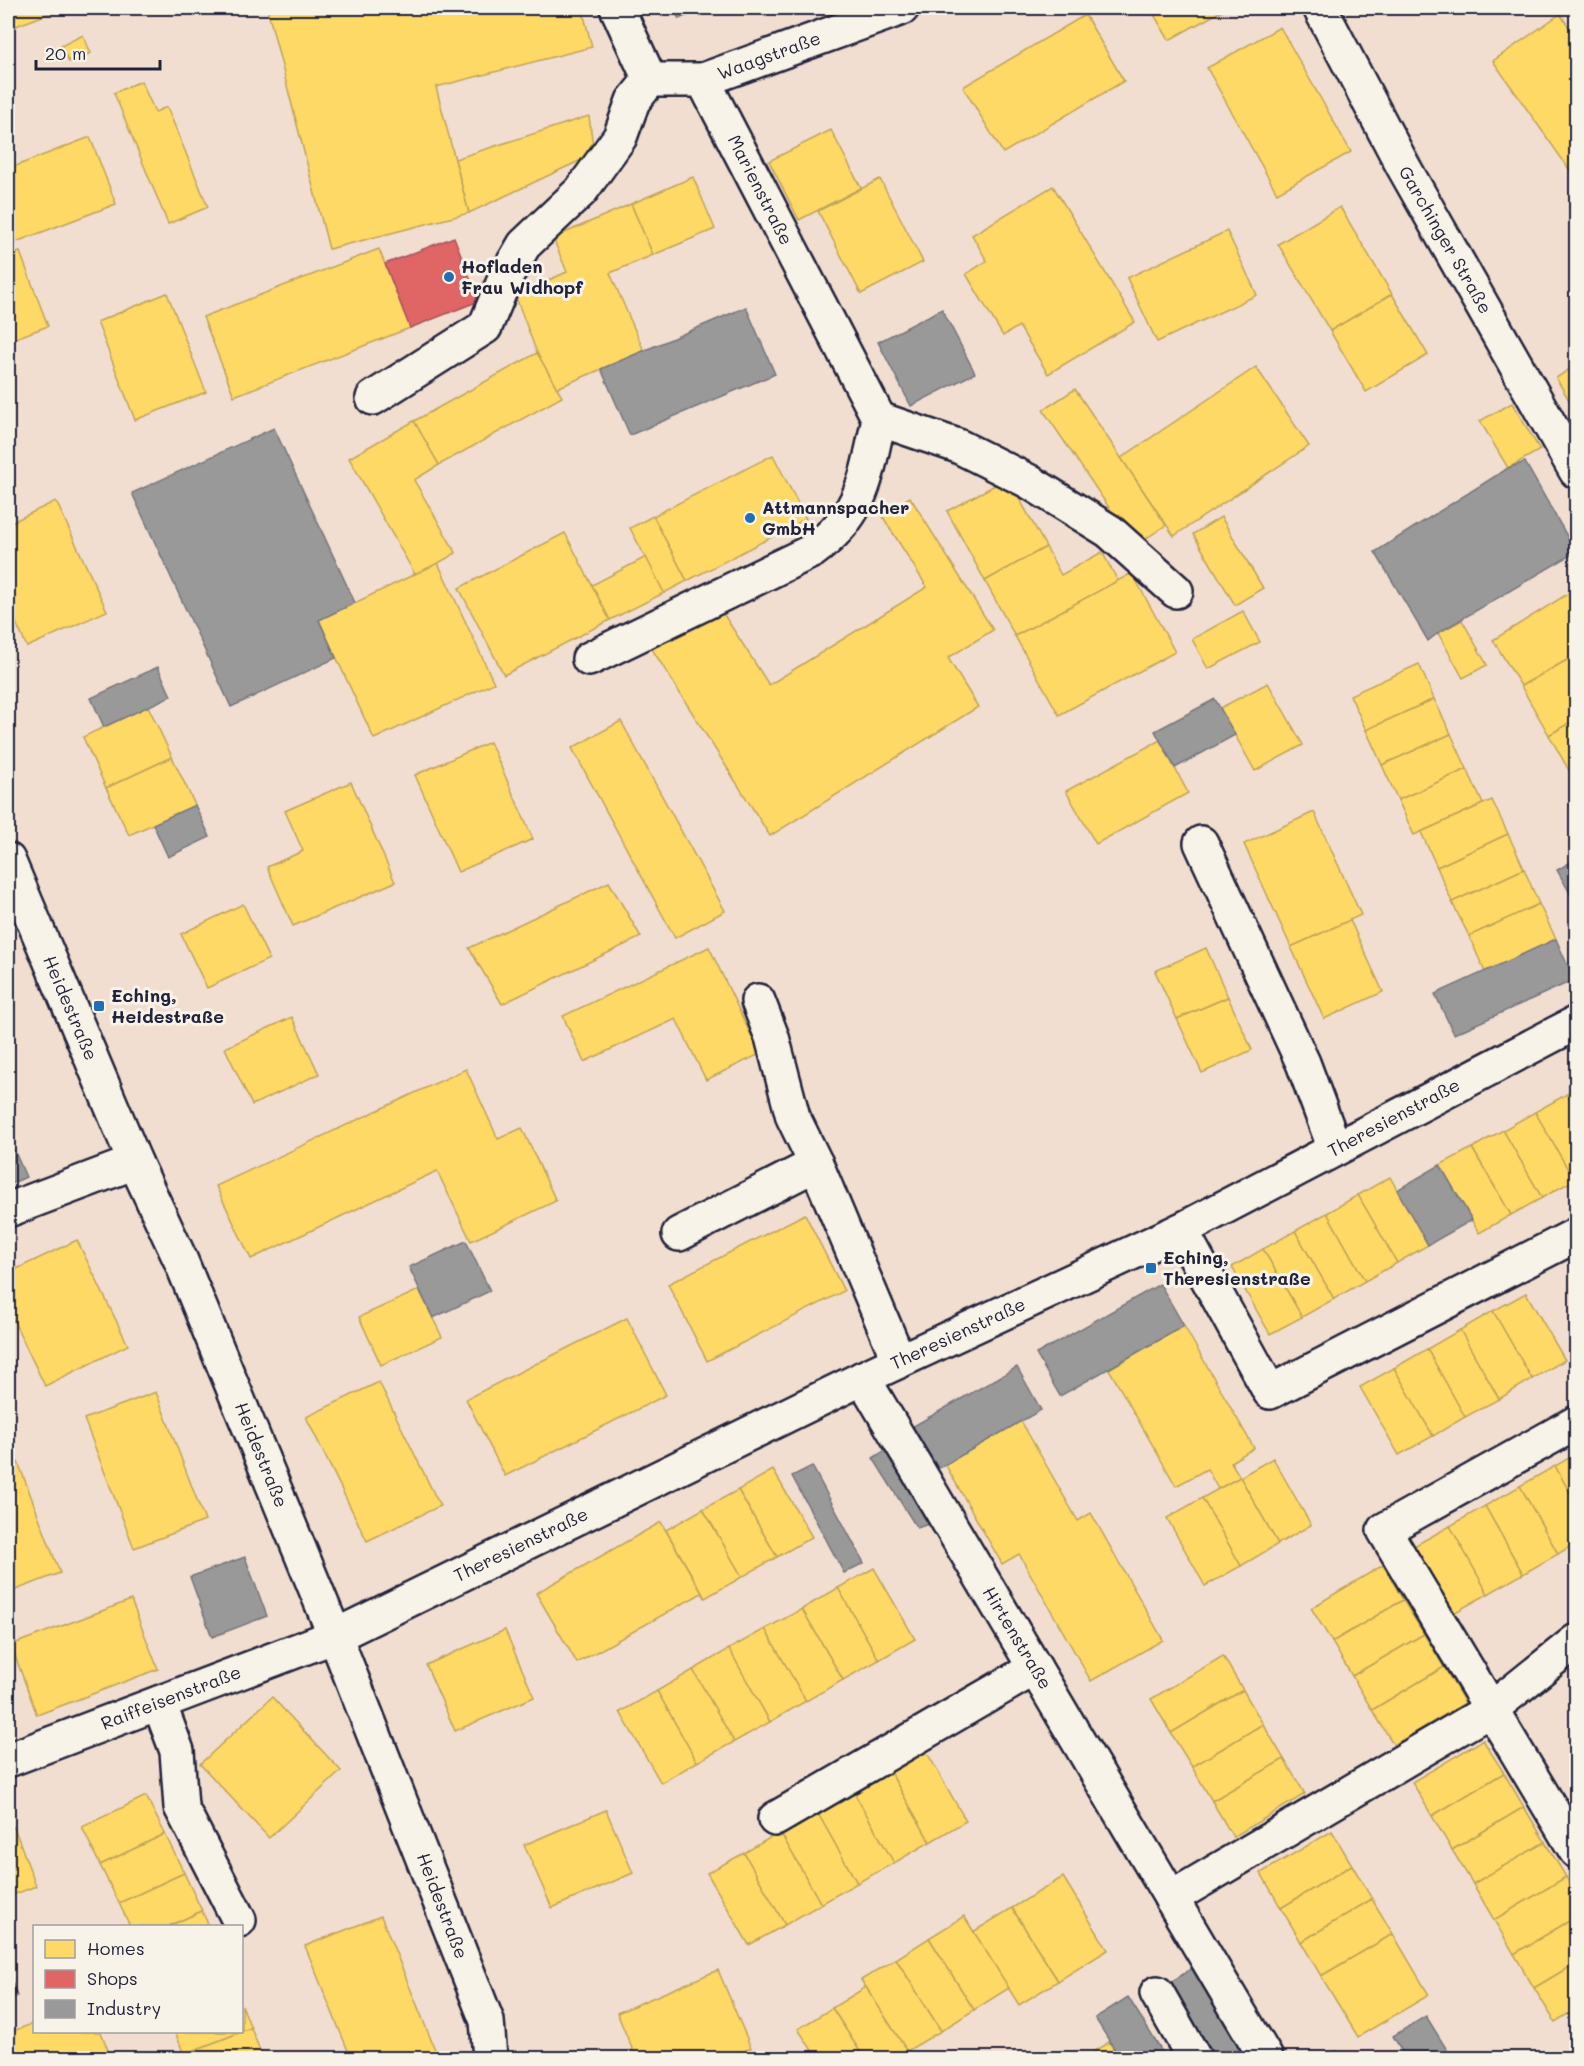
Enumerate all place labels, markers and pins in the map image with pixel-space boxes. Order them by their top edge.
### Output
place label: Hofladen Frau Widhopf [461,254,583,299]
marker: Hofladen Frau Widhopf [442,270,456,284]
place label: Attmannspacher GmbH [762,495,909,540]
marker: Attmannspacher GmbH [743,511,757,525]
place label: Eching, Heidestraße [111,983,224,1028]
marker: Eching, Heidestraße [92,999,106,1013]
place label: Eching, Theresienstraße [1163,1245,1311,1290]
marker: Eching, Theresienstraße [1144,1261,1158,1275]

